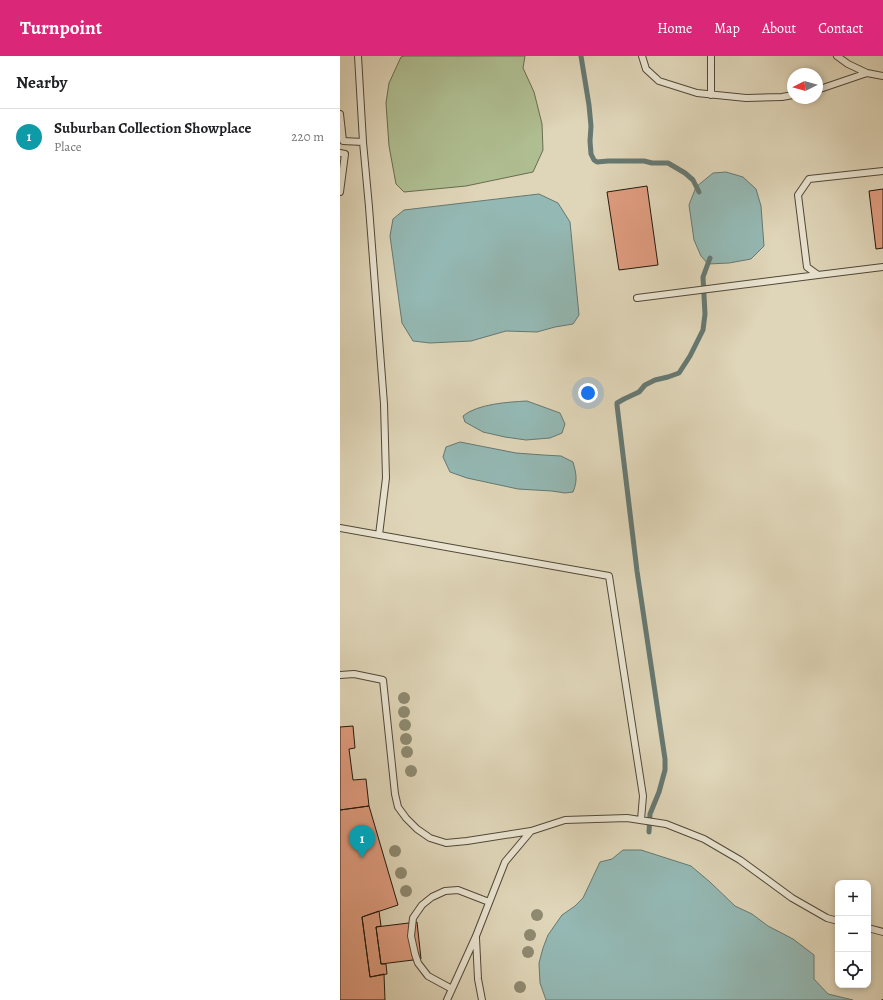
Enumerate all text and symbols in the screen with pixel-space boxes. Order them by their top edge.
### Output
text: Turnpoint [20,15,102,41]
text: Home [657,19,692,38]
text: Map [714,19,740,38]
text: About [762,19,796,38]
text: Contact [818,19,863,38]
north arrow [787,68,823,104]
text: Nearby [16,71,67,94]
text: Suburban Collection Showplace [54,118,252,138]
text: 1 [27,128,31,145]
text: 220 m [291,128,324,145]
text: Place [54,138,82,155]
your location [578,383,598,403]
pin: 1 [349,825,375,858]
map controls [835,880,871,988]
button: + [835,880,871,916]
button: − [835,916,871,952]
button: locate [835,952,871,988]

